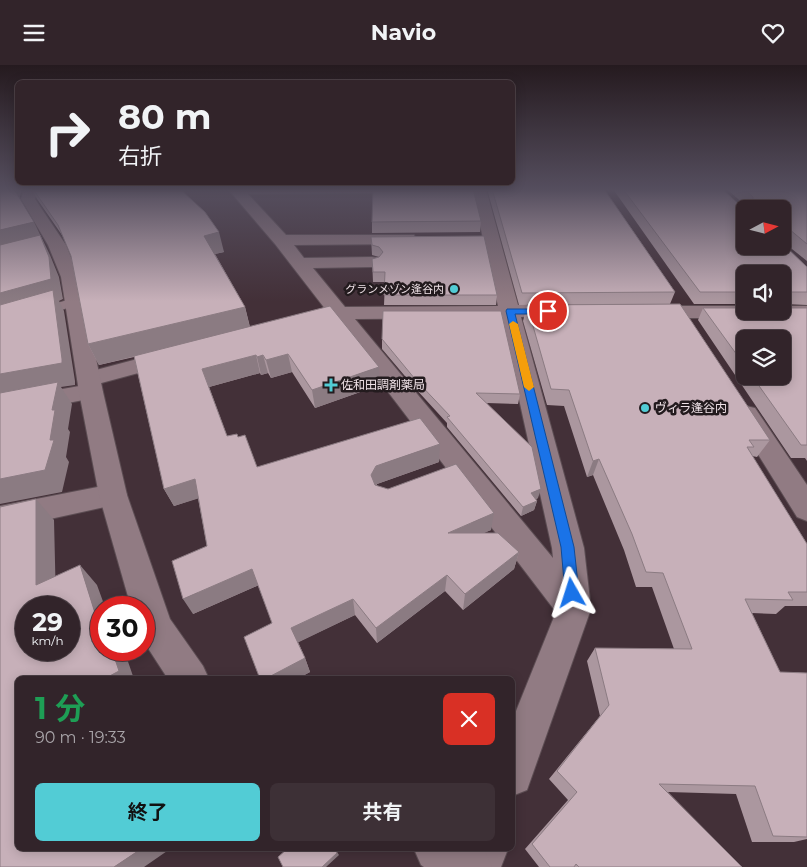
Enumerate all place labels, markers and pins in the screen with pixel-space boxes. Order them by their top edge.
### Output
place label: グランメゾン逢谷内 [345,282,444,296]
marker: グランメゾン逢谷内 [448,283,460,295]
pin [527,290,569,332]
place label: 佐和田調剤薬局 [341,377,425,392]
marker: 佐和田調剤薬局 [325,379,337,391]
place label: ヴィラ逢谷内 [655,400,727,415]
marker: ヴィラ逢谷内 [639,402,651,414]

